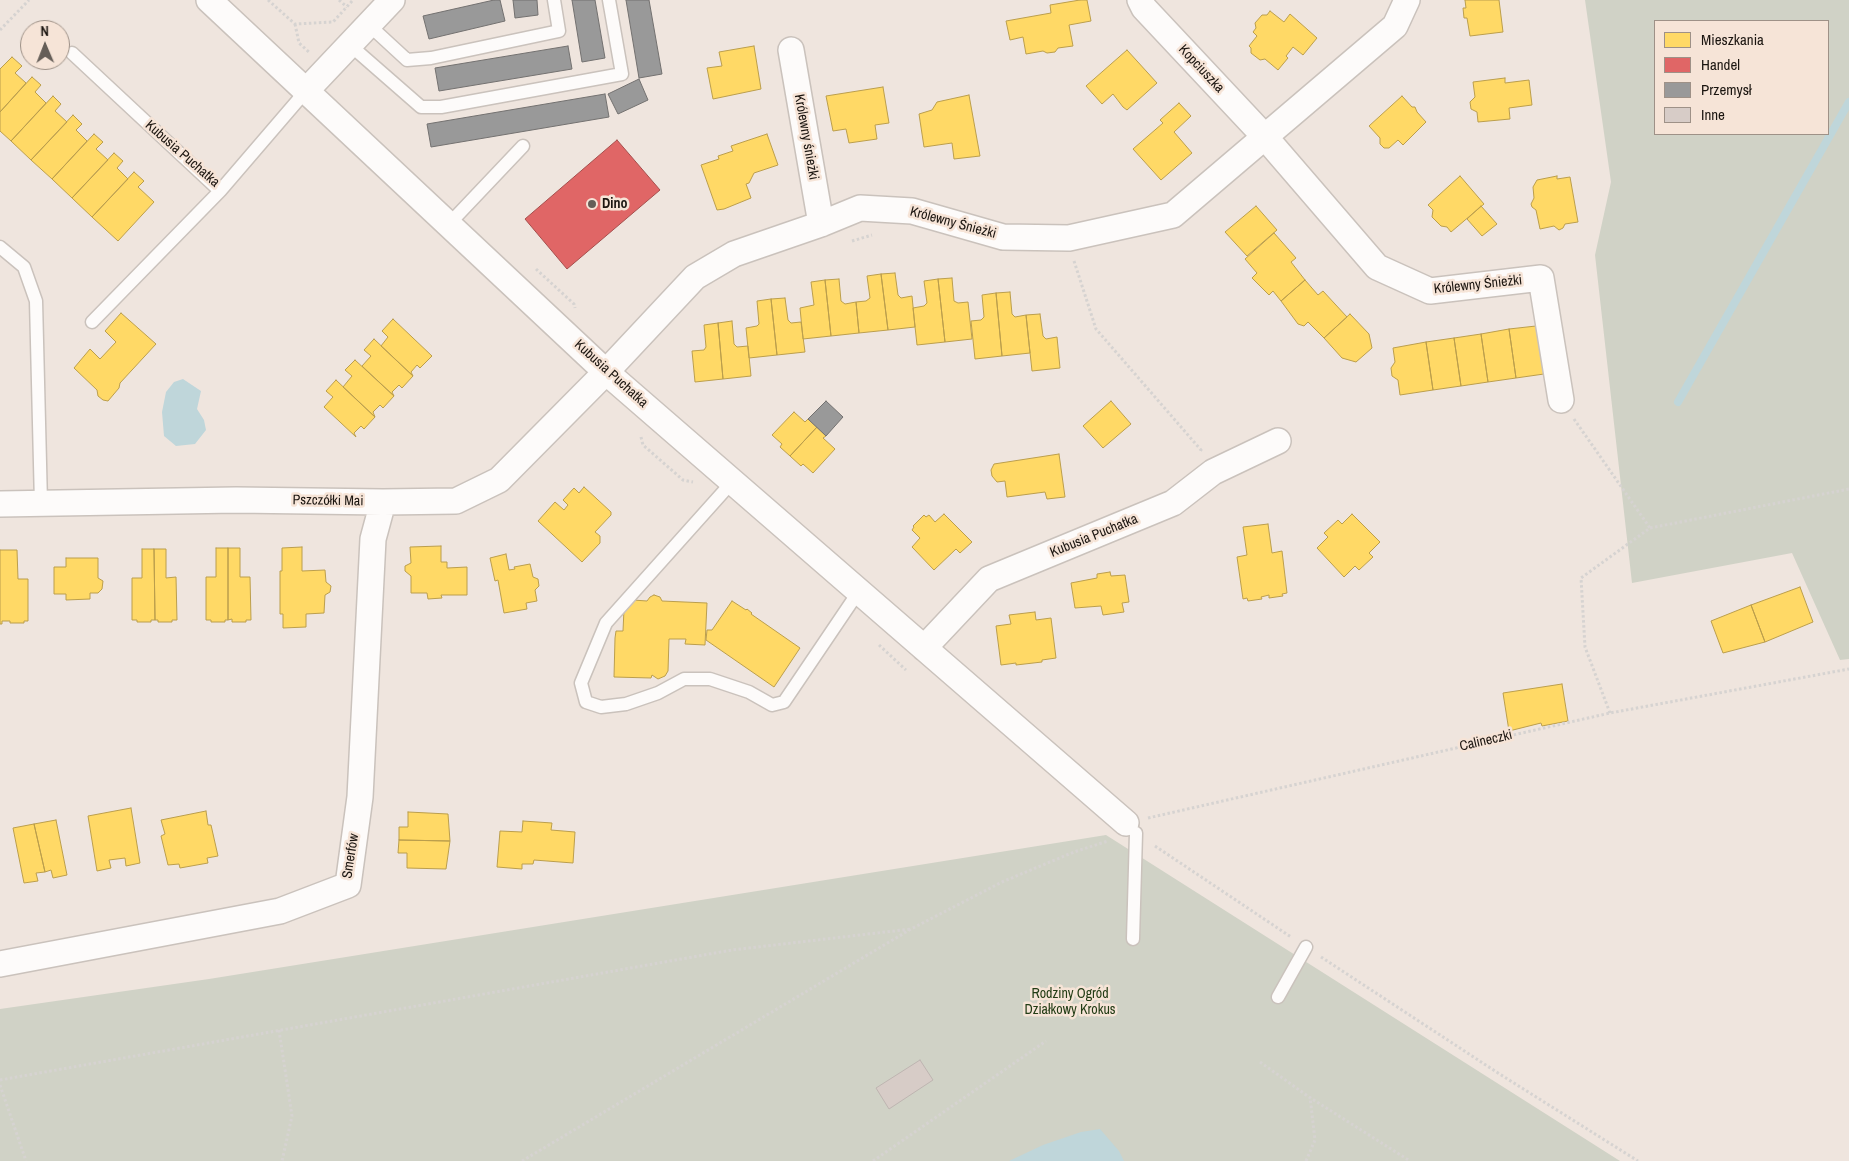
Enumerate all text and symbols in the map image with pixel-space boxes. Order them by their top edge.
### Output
north arrow [20,20,70,70]
legend [1654,20,1829,135]
text: N [40,22,49,40]
text: Mieszkania [1701,29,1764,50]
street label: Kopciuszka [1175,42,1227,96]
text: Handel [1701,54,1740,75]
text: Przemysł [1701,79,1752,100]
street label: Królewny śnieżki [790,93,822,181]
text: Inne [1701,104,1725,125]
street label: Kubusia Puchatka [141,117,223,191]
place label: Dino [602,196,628,212]
marker: Dino [586,198,598,210]
street label: Królewny Śnieżki [908,203,998,243]
street label: Królewny Śnieżki [1433,272,1523,298]
street label: Kubusia Puchatka [571,337,651,411]
street label: Pszczółki Mai [292,492,364,510]
street label: Kubusia Puchatka [1048,511,1140,561]
street label: Calineczki [1458,727,1514,755]
street label: Smerfów [339,832,363,880]
park label: Rodziny Ogród Działkowy Krokus [1024,986,1116,1019]

